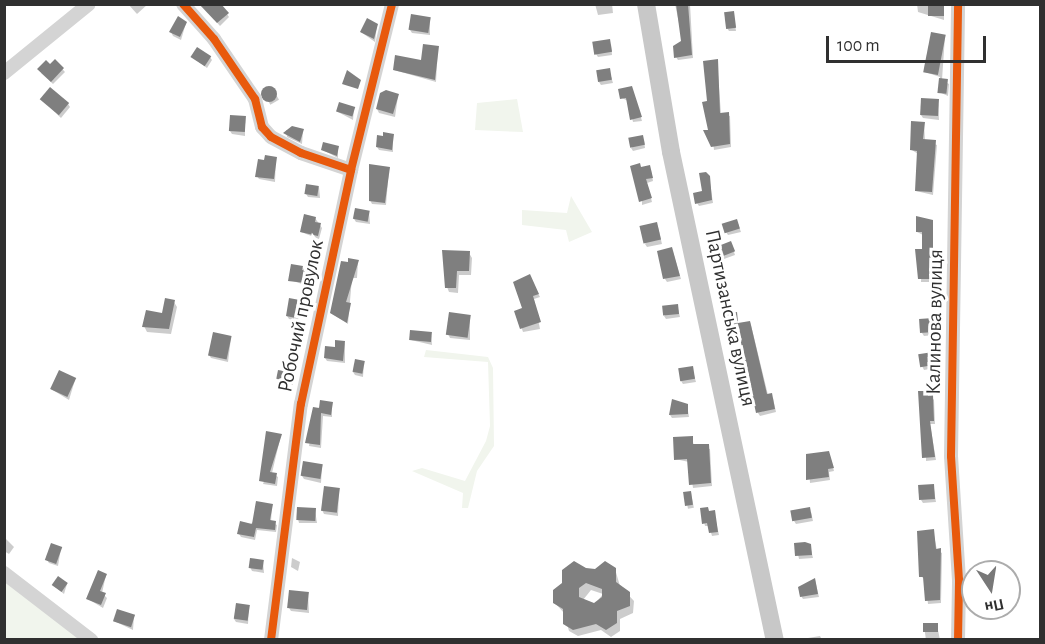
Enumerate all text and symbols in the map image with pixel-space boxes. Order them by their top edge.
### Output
scale bar [829,24,990,62]
text: 100 m [837,37,880,55]
street label: Партизанська вулиця [699,227,761,409]
street label: Робочий провулок [273,237,329,395]
street label: Калинова вулиця [921,249,949,395]
north arrow [961,560,1021,620]
text: Пн [983,596,1006,616]

